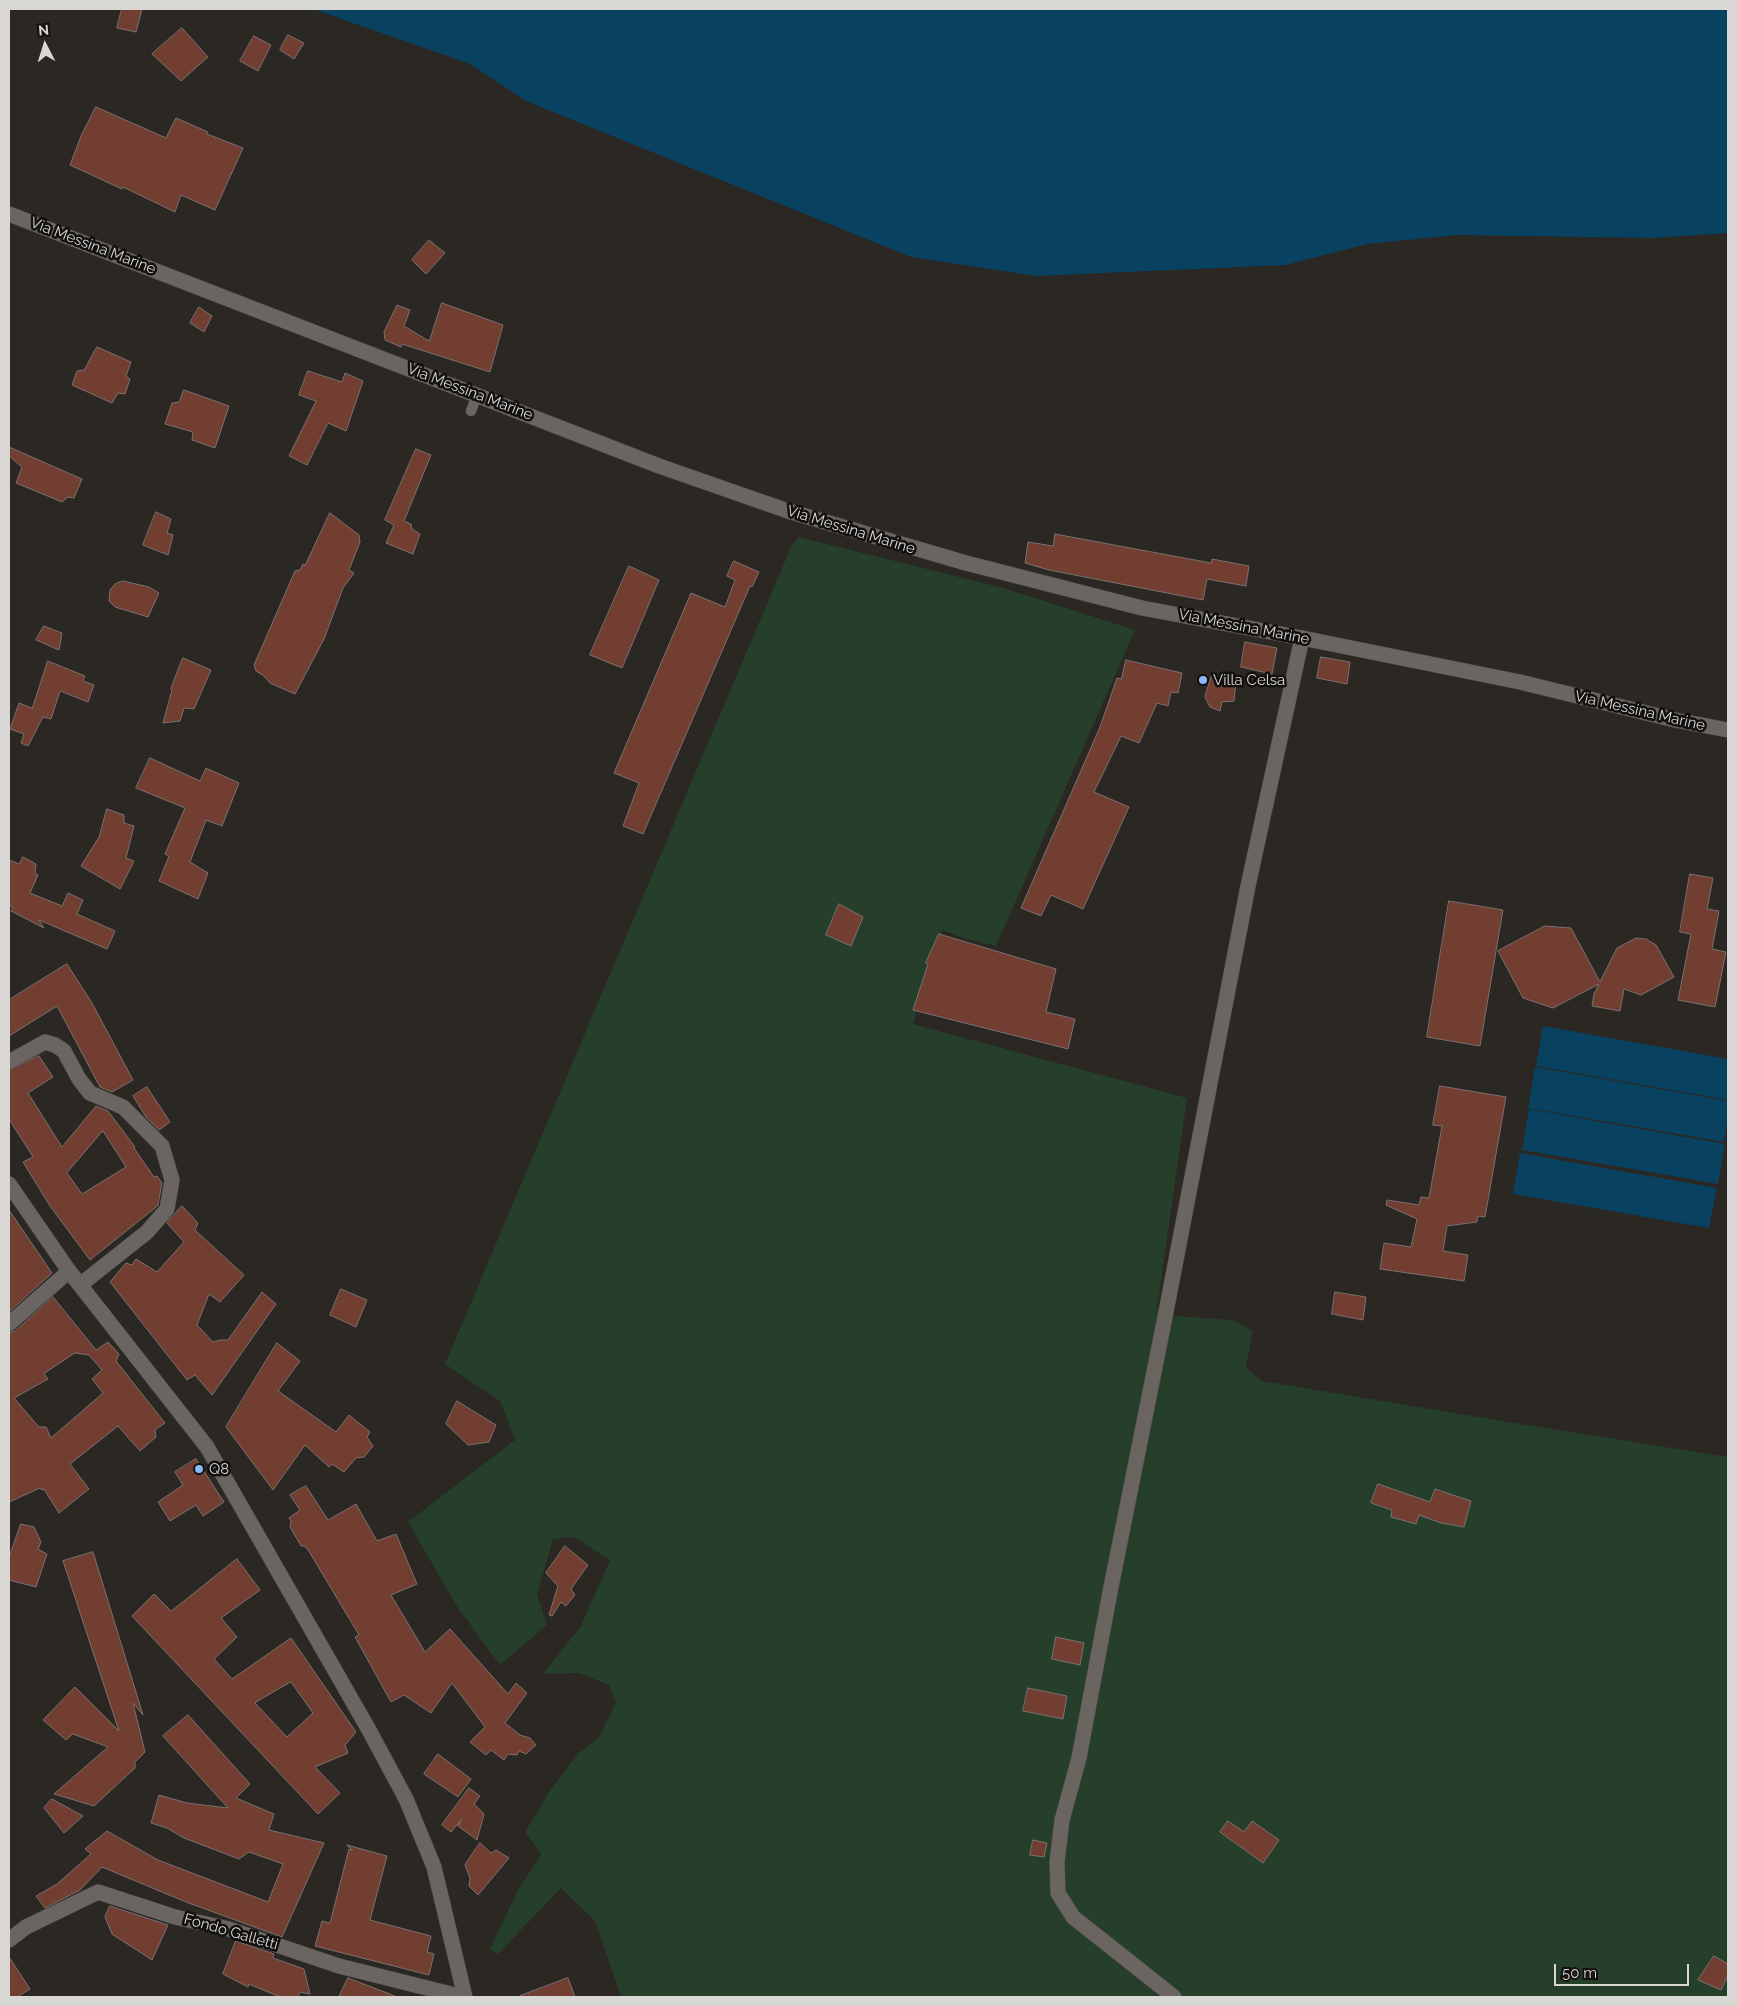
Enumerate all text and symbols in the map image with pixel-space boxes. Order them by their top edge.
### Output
north arrow [20,20,70,70]
text: N [38,22,50,38]
street label: Via Messina Marine [28,214,158,278]
street label: Via Messina Marine [405,360,535,424]
street label: Via Messina Marine [785,502,917,558]
street label: Via Messina Marine [1177,605,1311,649]
place label: Villa Celsa [1213,671,1285,689]
marker: Villa Celsa [1197,674,1209,686]
street label: Via Messina Marine [1573,687,1707,735]
place label: Q8 [209,1460,229,1478]
marker: Q8 [193,1463,205,1475]
street label: Fondo Galletti [182,1910,280,1954]
scale bar [1557,1954,1692,1986]
text: 50 m [1562,1964,1597,1982]

